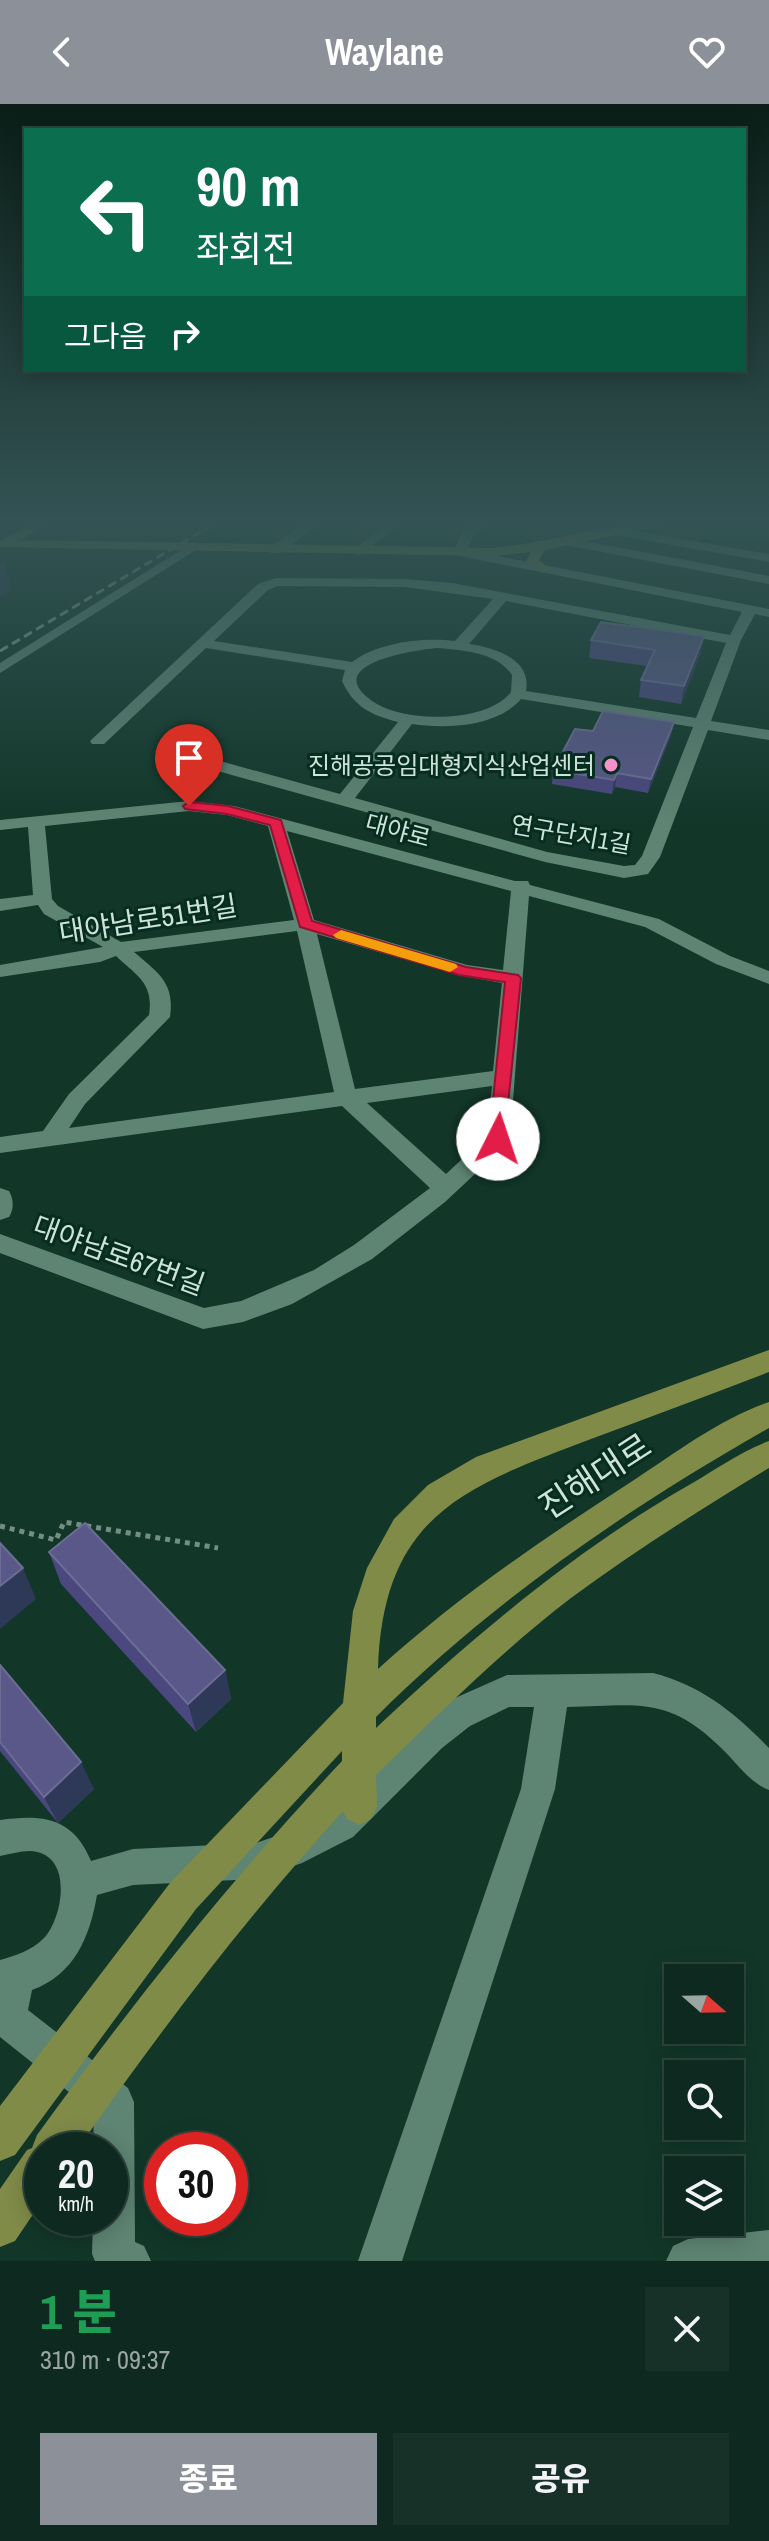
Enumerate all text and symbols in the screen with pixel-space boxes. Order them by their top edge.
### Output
text: Waylane [325,28,444,76]
icon: back [40,30,84,74]
icon: heart [685,30,729,74]
text: 90 m [196,148,301,223]
icon: left [64,160,168,264]
text: 좌회전 [196,225,295,273]
icon: right [163,312,207,356]
text: 그다음 [64,316,147,356]
pin [155,724,223,806]
icon: arrive [167,736,211,780]
place label: 진해공공임대형지식산업센터 [308,749,595,781]
marker: 진해공공임대형지식산업센터 [602,756,620,774]
street label: 대야로 [362,806,434,854]
street label: 연구단지1길 [508,808,634,860]
street label: 대야남로51번길 [56,886,240,952]
position arrow [456,1097,540,1181]
street label: 대야남로67번길 [28,1206,210,1304]
street label: 진해대로 [530,1423,660,1529]
north arrow [664,1964,744,2044]
map controls [664,1964,744,2236]
button: search [664,2060,744,2140]
speed limit sign: 30 [144,2132,248,2236]
text: 20 [58,2147,94,2200]
button: layers [664,2156,744,2236]
text: km/h [58,2190,94,2217]
text: 1 분 [40,2279,117,2344]
button: close [645,2287,729,2371]
text: 310 m · 09:37 [40,2342,170,2377]
button: 종료 [40,2433,377,2525]
button: 공유 [393,2433,729,2525]

